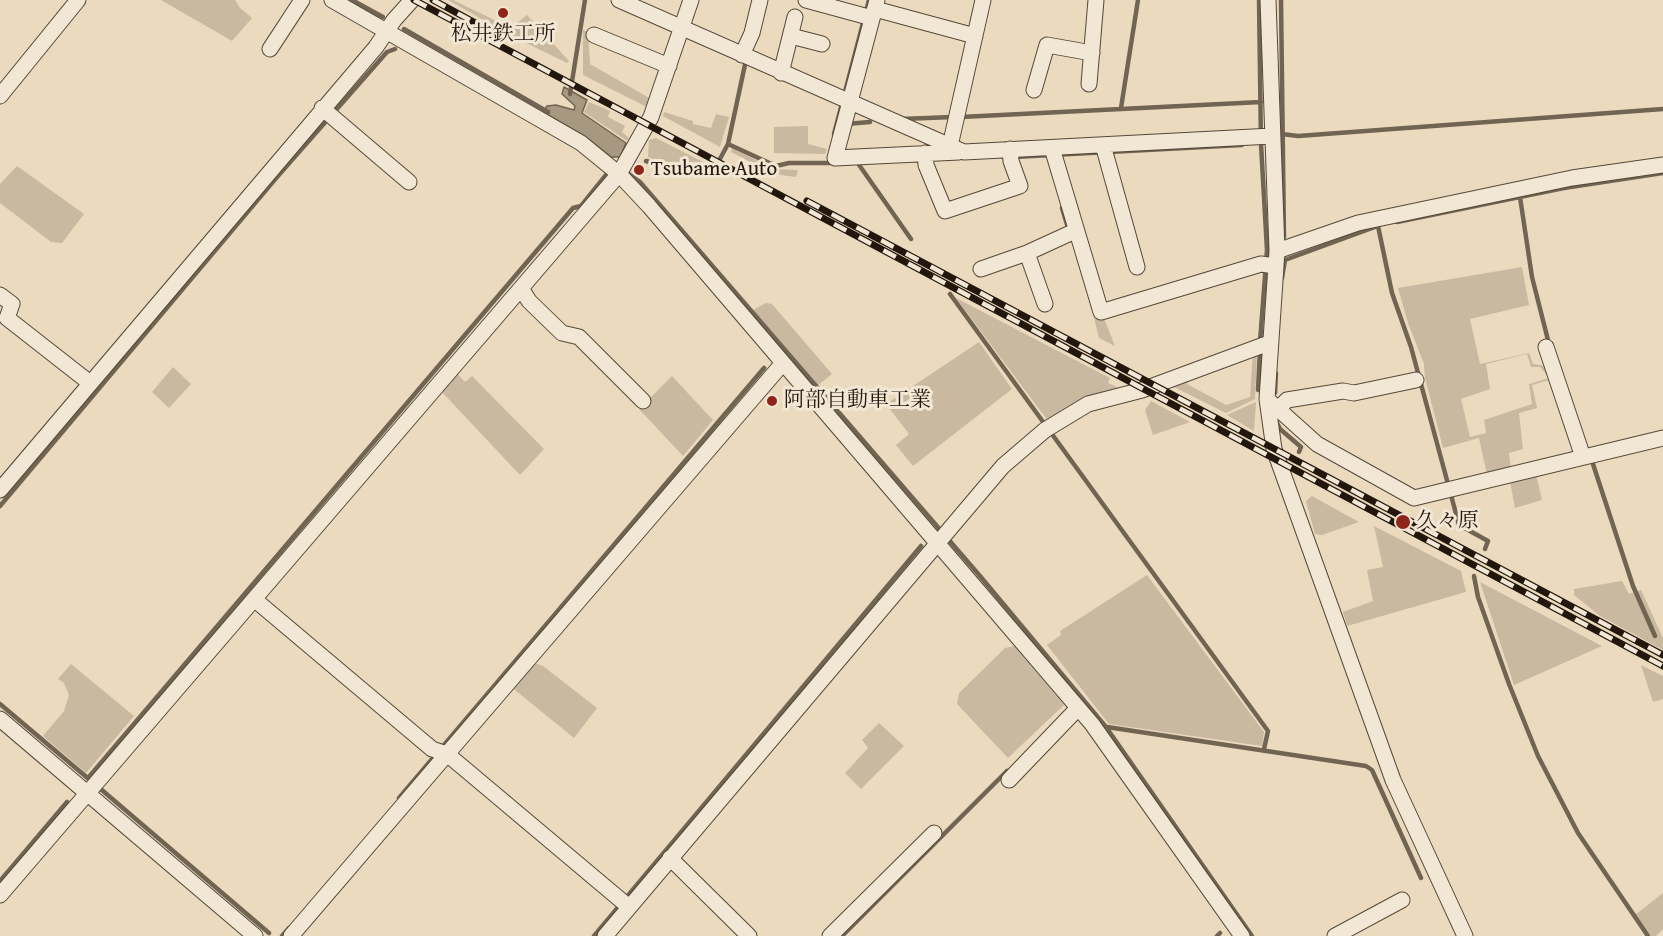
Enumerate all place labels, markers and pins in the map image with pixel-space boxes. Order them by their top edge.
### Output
marker: 松井鉄工所 [496,6,510,20]
place label: 松井鉄工所 [451,22,555,48]
place label: Tsubame Auto [651,157,777,183]
marker: Tsubame Auto [632,163,646,177]
place label: 阿部自動車工業 [784,388,931,414]
marker: 阿部自動車工業 [765,394,779,408]
place label: 久々原 [1416,509,1479,535]
marker: 久々原 [1394,513,1412,531]

